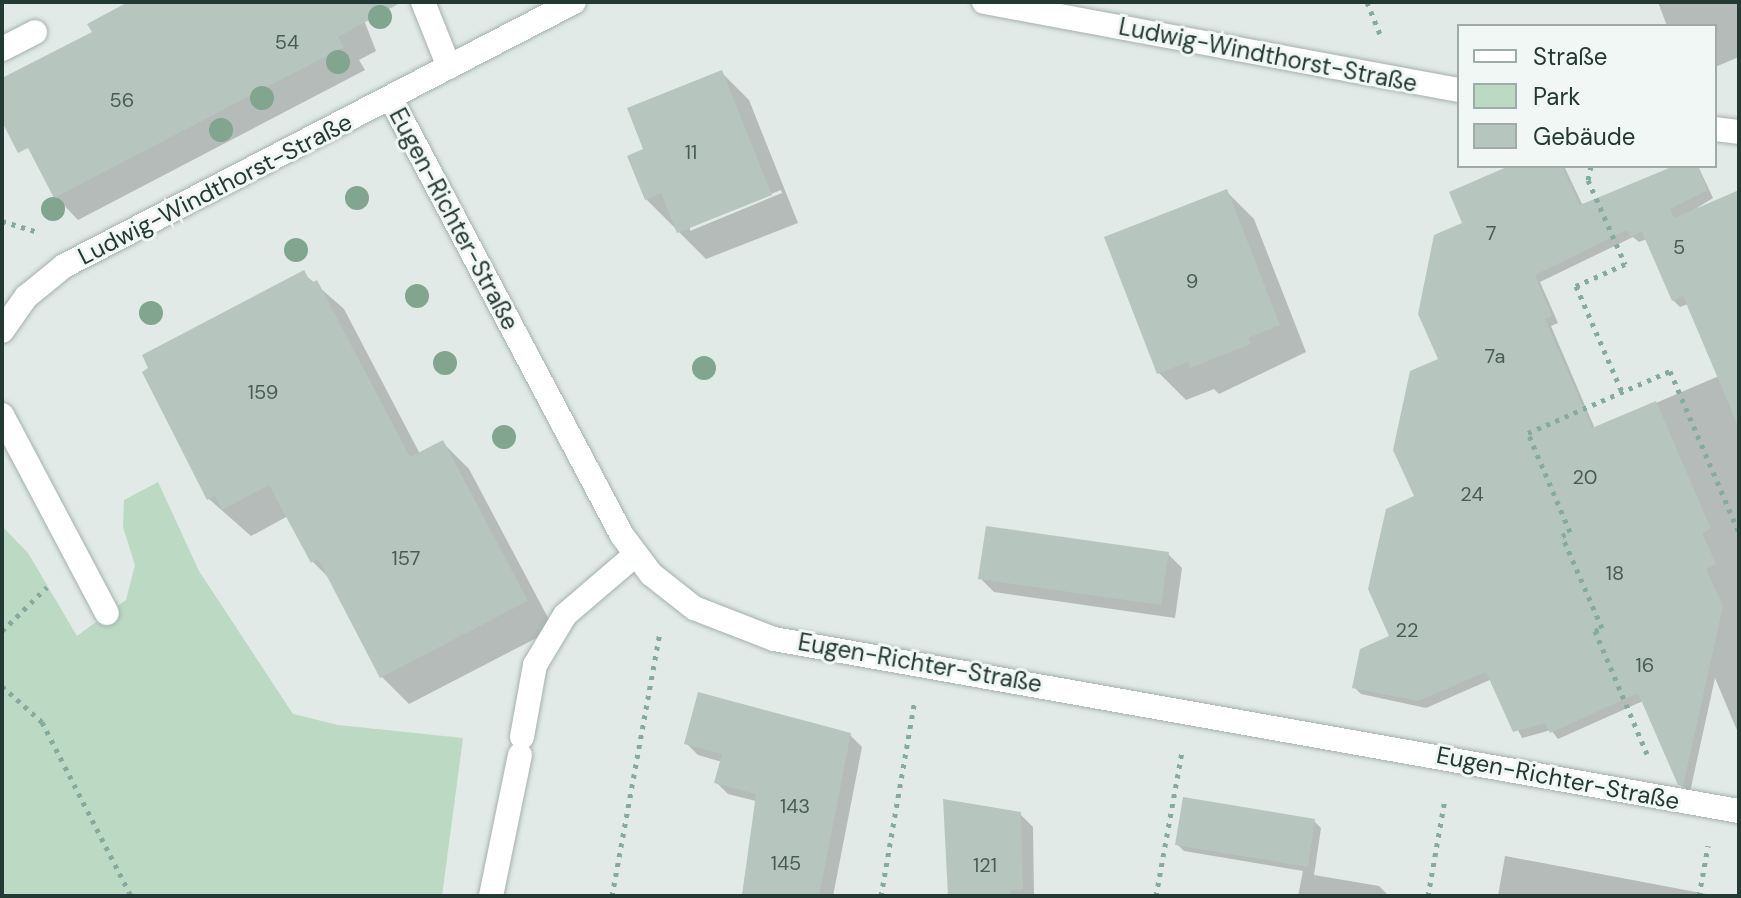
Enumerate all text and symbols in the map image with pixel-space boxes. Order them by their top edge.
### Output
street label: Ludwig-Windthorst-Straße [1116,12,1420,98]
legend [1457,24,1717,168]
house number: 54 [275,30,299,54]
text: Straße [1533,41,1607,72]
text: Park [1533,81,1580,112]
house number: 56 [110,88,134,112]
street label: Eugen-Richter-Straße [383,103,525,335]
street label: Ludwig-Windthorst-Straße [73,107,357,271]
text: Gebäude [1533,121,1635,152]
house number: 11 [685,140,697,164]
house number: 7 [1486,221,1496,245]
house number: 5 [1673,235,1685,259]
house number: 9 [1186,269,1198,293]
house number: 7a [1485,344,1505,368]
house number: 159 [248,380,278,404]
house number: 20 [1573,465,1597,489]
house number: 24 [1460,482,1484,506]
house number: 157 [392,546,420,570]
house number: 18 [1606,561,1624,585]
house number: 22 [1395,618,1419,642]
street label: Eugen-Richter-Straße [796,627,1044,699]
house number: 16 [1636,653,1654,677]
street label: Eugen-Richter-Straße [1434,740,1682,816]
house number: 143 [780,794,810,818]
house number: 145 [771,851,801,875]
house number: 121 [973,853,997,877]

